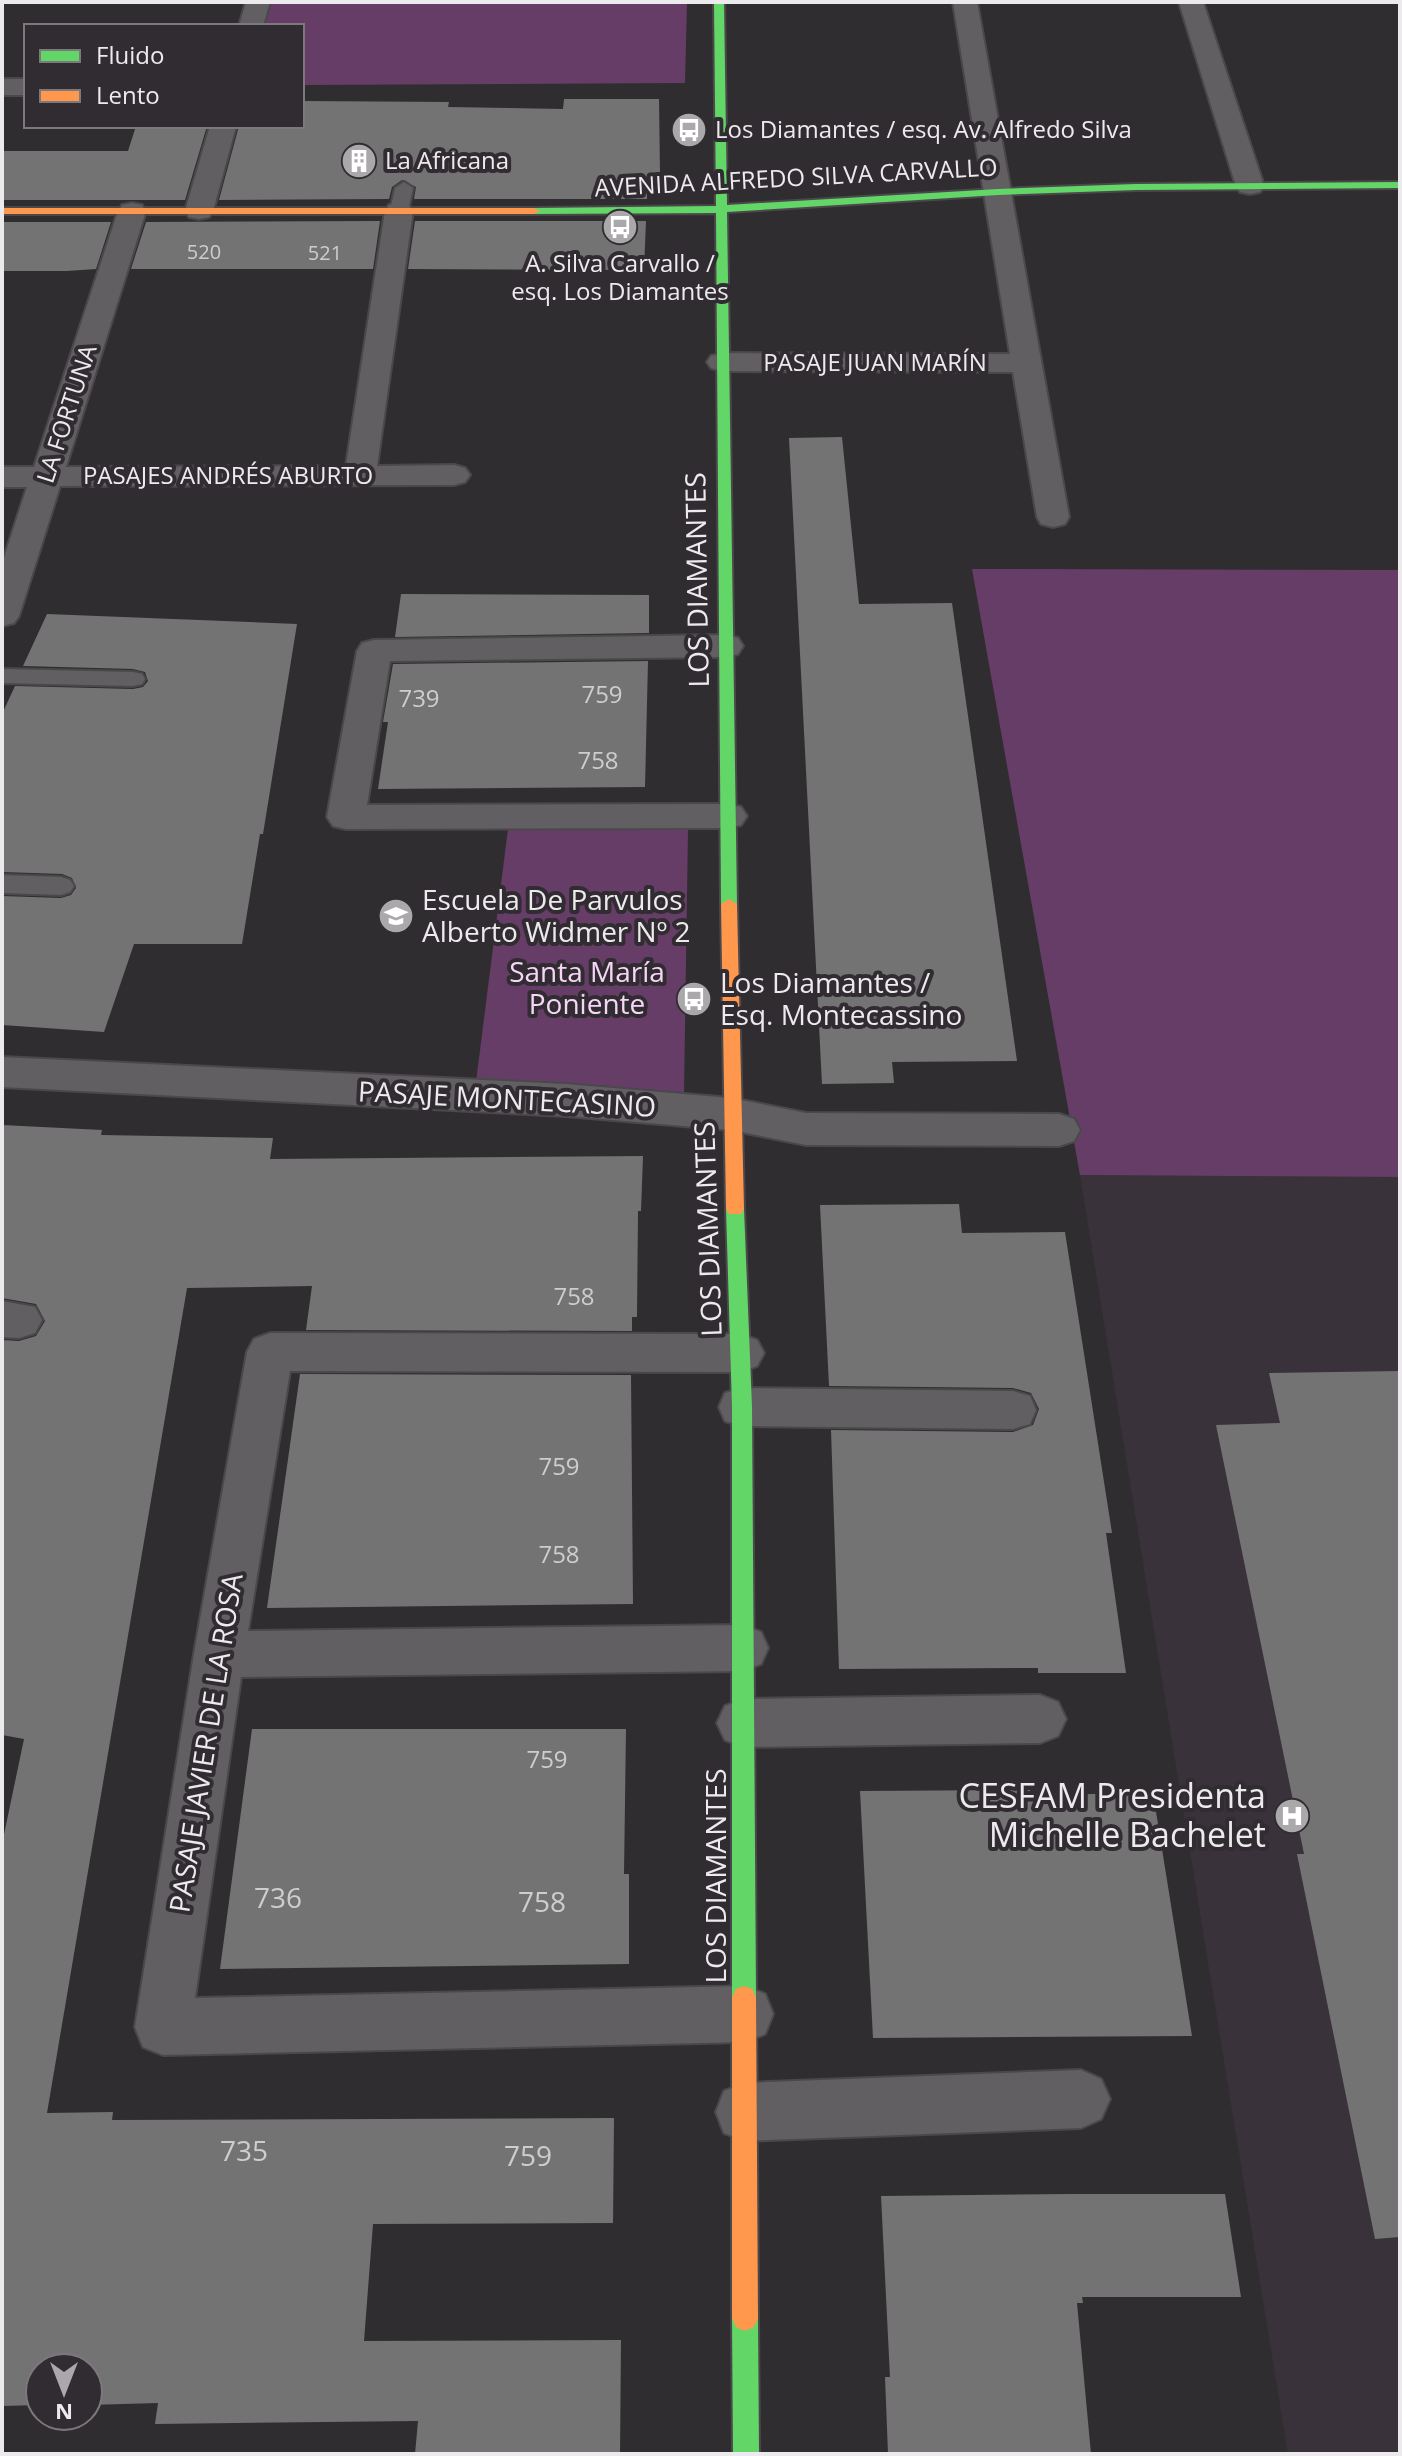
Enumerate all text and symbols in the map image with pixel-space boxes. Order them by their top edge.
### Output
legend [24,24,304,128]
text: Fluido [96,38,164,71]
text: Lento [96,78,160,111]
bus stop icon: Los Diamantes / esq. Av. Alfredo Silva [670,111,708,149]
place label: Los Diamantes / esq. Av. Alfredo Silva [715,112,1132,145]
building icon: La Africana [340,142,378,180]
place label: La Africana [385,143,509,176]
street label: AVENIDA ALFREDO SILVA CARVALLO [594,149,998,204]
bus stop icon: A. Silva Carvallo / esq. Los Diamantes [601,208,639,246]
house number: 520 [187,238,221,265]
house number: 521 [308,239,342,266]
place label: A. Silva Carvallo / esq. Los Diamantes [511,246,729,307]
street label: LA FORTUNA [28,339,104,487]
street label: PASAJE JUAN MARÍN [763,345,987,378]
street label: PASAJES ANDRÉS ABURTO [83,458,373,491]
street label: LOS DIAMANTES [675,472,717,688]
house number: 759 [581,677,623,710]
house number: 739 [398,681,440,714]
house number: 758 [577,743,619,776]
place label: Escuela De Parvulos Alberto Widmer Nº 2 [422,880,690,950]
school or university icon: Escuela De Parvulos Alberto Widmer Nº 2 [377,897,415,935]
park label: Santa María Poniente [509,952,665,1022]
place label: Los Diamantes / Esq. Montecassino [720,963,962,1033]
bus stop icon: Los Diamantes / Esq. Montecassino [675,980,713,1018]
street label: PASAJE MONTECASINO [357,1071,657,1125]
street label: LOS DIAMANTES [684,1121,730,1337]
house number: 758 [553,1279,595,1312]
house number: 759 [538,1449,580,1482]
house number: 758 [538,1537,580,1570]
street label: PASAJE JAVIER DE LA ROSA [159,1570,251,1915]
house number: 759 [526,1742,568,1775]
street label: LOS DIAMANTES [696,1768,734,1984]
place label: CESFAM Presidenta Michelle Bachelet [959,1772,1266,1857]
hospital icon: CESFAM Presidenta Michelle Bachelet [1273,1797,1311,1835]
house number: 736 [254,1878,302,1916]
house number: 758 [518,1882,566,1920]
house number: 735 [220,2131,268,2169]
house number: 759 [504,2136,552,2174]
north arrow [24,2352,104,2432]
text: N [55,2398,73,2428]

